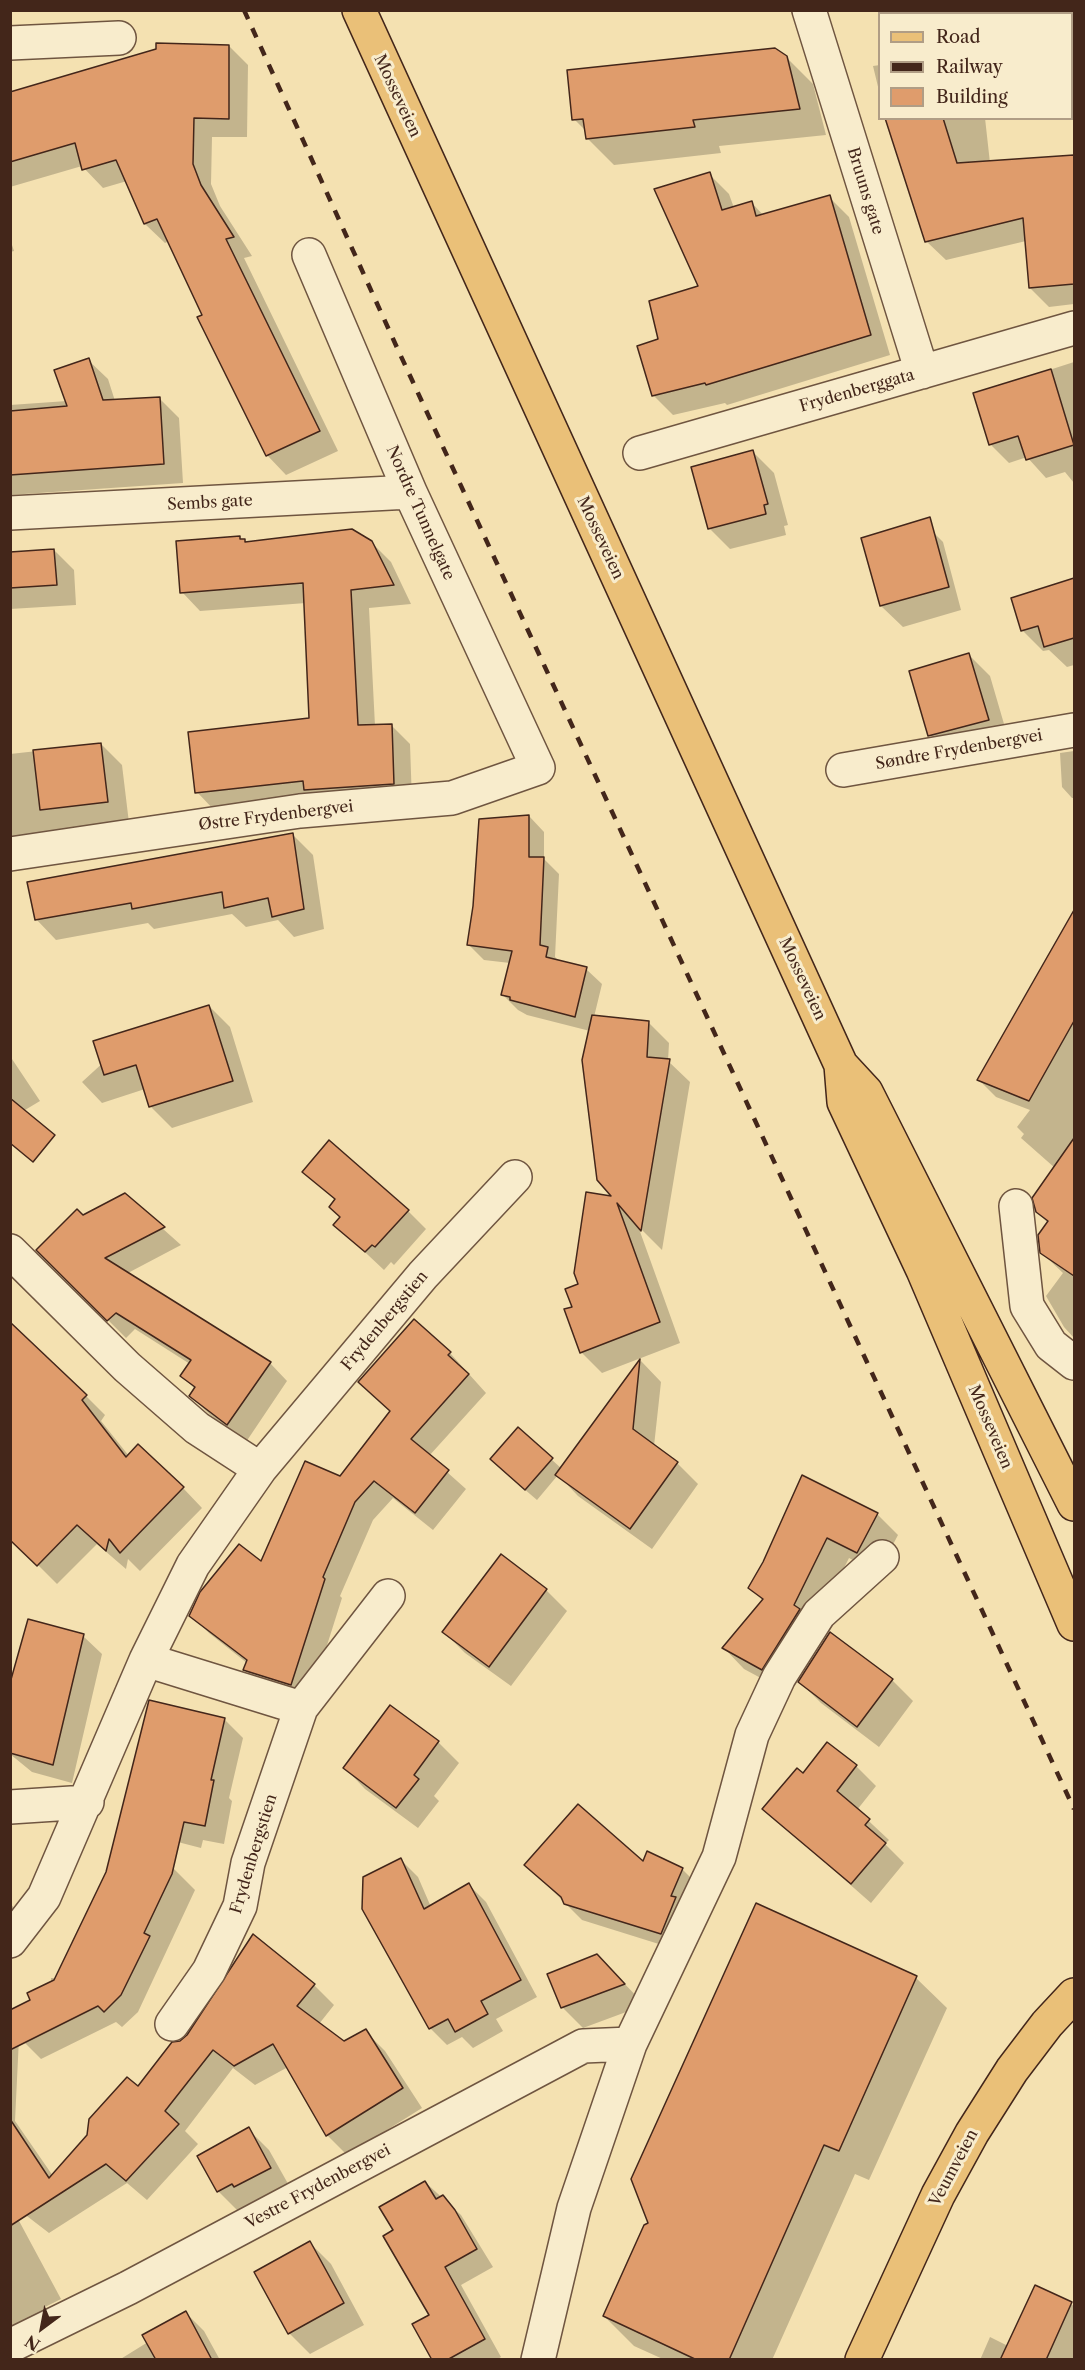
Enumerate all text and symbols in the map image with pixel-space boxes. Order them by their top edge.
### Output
legend [878,12,1073,120]
text: Road [936,26,981,48]
street label: Mosseveien [369,52,425,140]
text: Railway [936,56,1003,78]
text: Building [936,86,1008,108]
street label: Bruuns gate [843,145,887,237]
street label: Frydenberggata [797,365,917,417]
street label: Nordre Tunnelgate [382,443,458,583]
street label: Sembs gate [167,491,253,515]
street label: Mosseveien [572,494,628,582]
street label: Søndre Frydenbergvei [874,726,1044,774]
street label: Østre Frydenbergvei [198,797,354,835]
street label: Mosseveien [774,935,830,1023]
street label: Frydenbergstien [338,1267,432,1375]
street label: Mosseveien [964,1382,1016,1472]
street label: Frydenbergstien [227,1792,281,1916]
street label: Veumveien [926,2126,982,2210]
street label: Vestre Frydenbergvei [242,2141,394,2233]
north arrow [12,2298,72,2358]
text: N [21,2331,44,2355]

